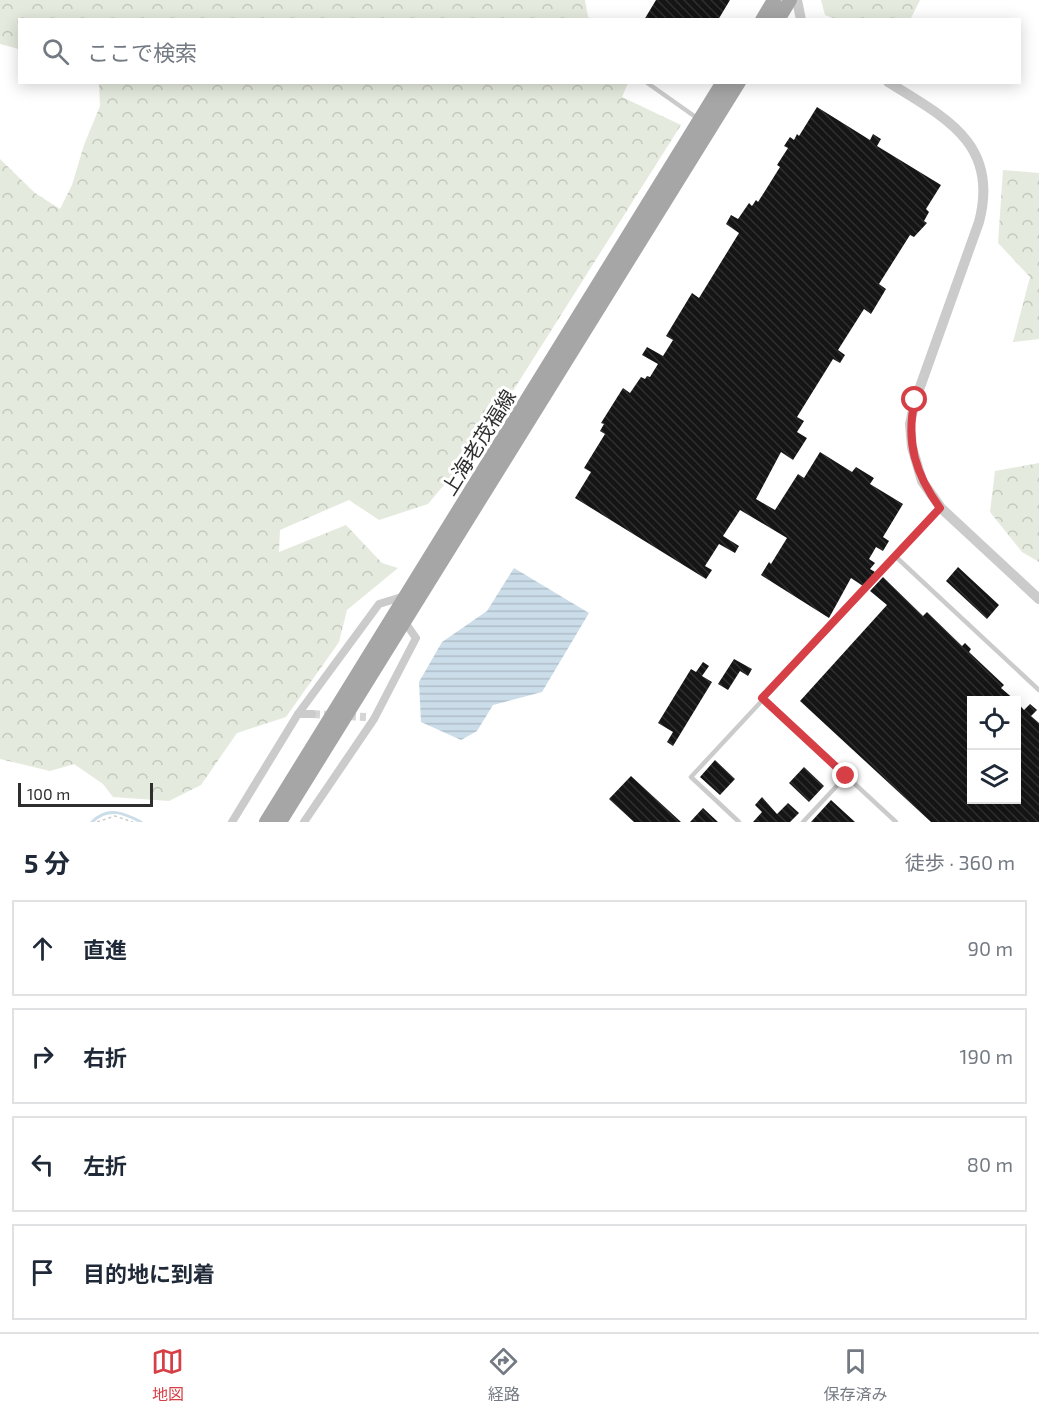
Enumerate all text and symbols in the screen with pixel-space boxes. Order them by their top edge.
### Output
search box [18,18,1021,84]
icon: search [39,35,72,68]
text: ここで検索 [87,39,197,65]
street label: 上海老茂福線 [436,385,520,499]
route start [901,386,927,412]
map controls [967,696,1021,804]
button: locate [967,696,1021,750]
button: layers [967,750,1021,804]
route end [832,762,858,788]
scale bar [18,780,153,808]
text: 100 m [27,784,70,803]
text: 5 分 [24,847,70,878]
text: 徒歩 · 360 m [905,850,1015,874]
icon: ahead [26,932,59,965]
text: 直進 [83,936,127,962]
text: 90 m [968,936,1013,960]
icon: right [26,1040,59,1073]
text: 右折 [83,1044,127,1070]
text: 190 m [960,1044,1013,1068]
icon: left [26,1148,59,1181]
text: 左折 [83,1152,127,1178]
text: 80 m [967,1152,1013,1176]
icon: arrive [26,1256,59,1289]
text: 目的地に到着 [83,1260,215,1286]
tab: 地図 [151,1345,184,1405]
tab: 経路 [487,1345,520,1405]
tab: 保存済み [823,1345,887,1405]

